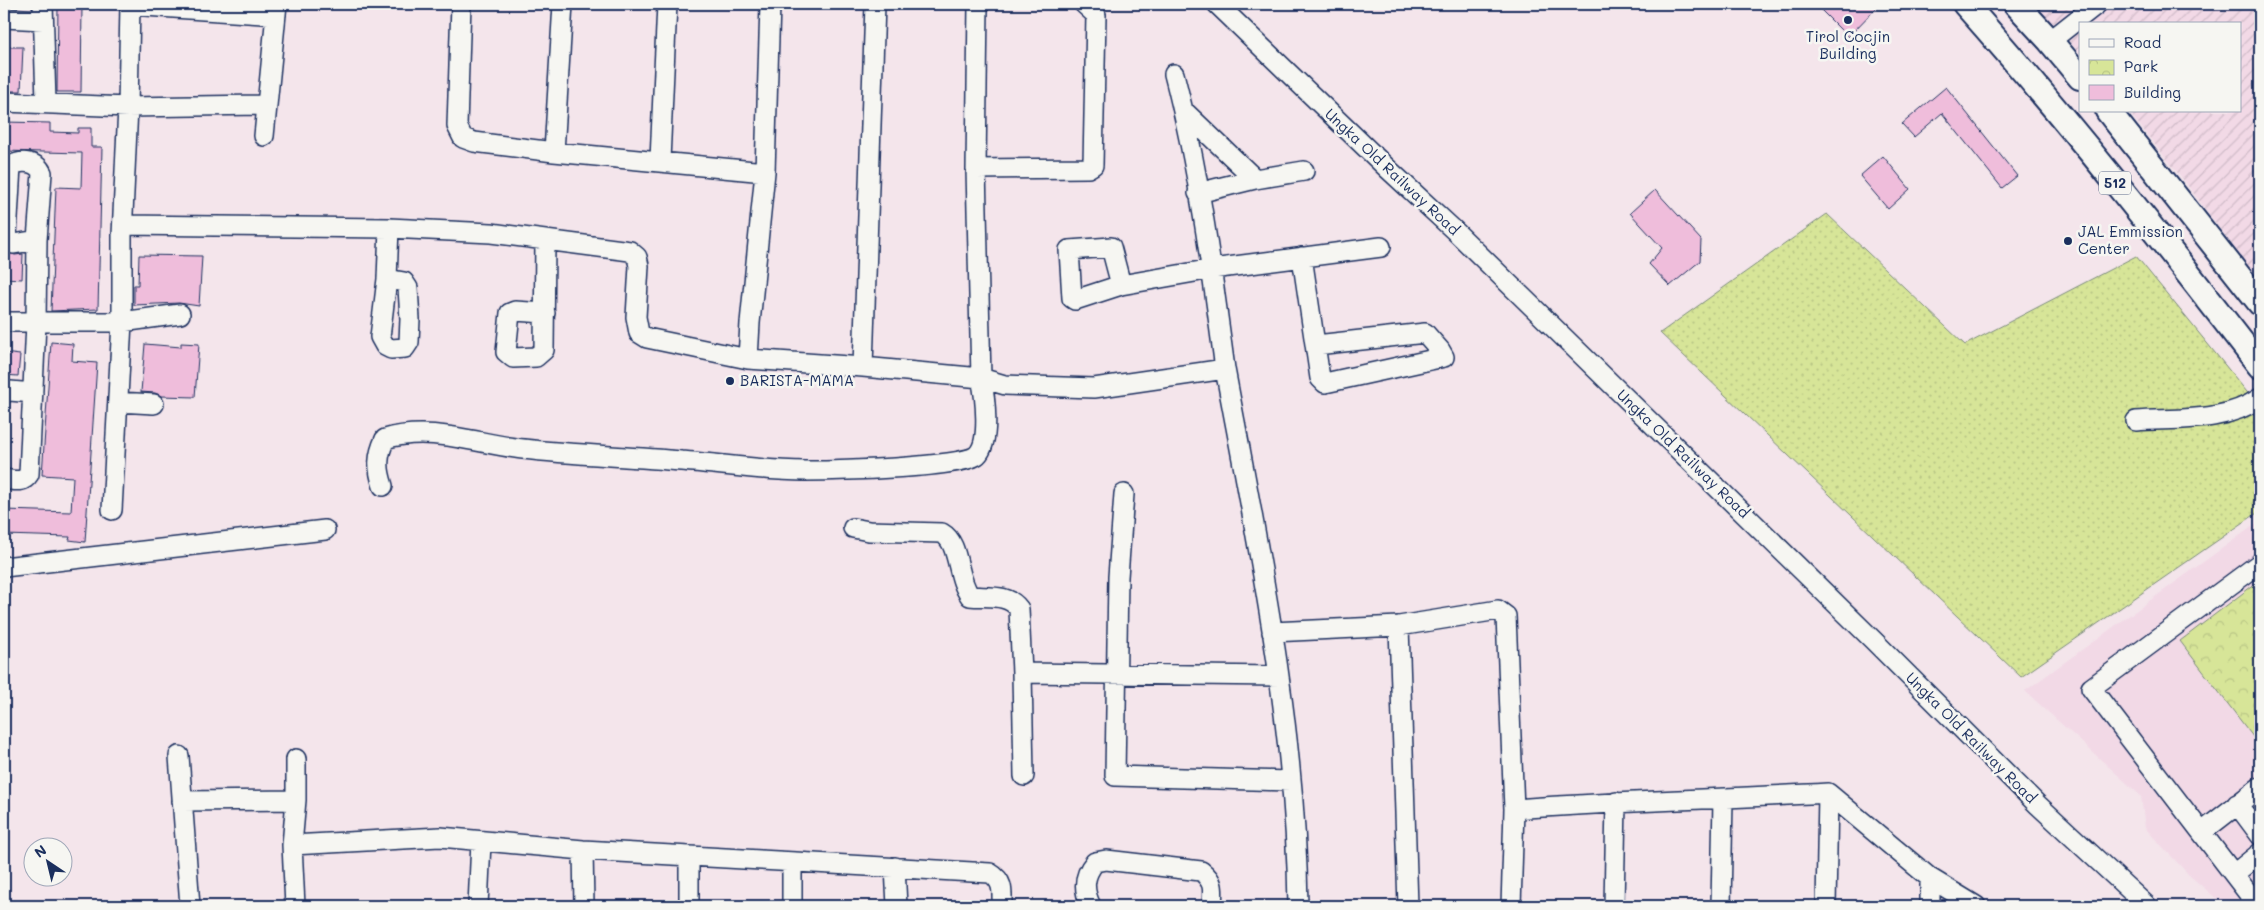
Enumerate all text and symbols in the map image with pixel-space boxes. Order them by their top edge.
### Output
marker: Tirol Cocjin Building [1842,14,1854,26]
legend [2079,22,2242,112]
place label: Tirol Cocjin Building [1806,26,1890,63]
text: Road [2124,32,2161,52]
text: Park [2124,56,2158,76]
text: Building [2124,82,2181,102]
street label: Ungka Old Railway Road [1321,103,1464,239]
road number: 512 [2099,172,2131,194]
place label: JAL Emmission Center [2078,221,2183,258]
marker: JAL Emmission Center [2062,235,2074,247]
place label: BARISTA-MAMA [740,370,854,390]
marker: BARISTA-MAMA [724,375,736,387]
street label: Ungka Old Railway Road [1613,384,1754,522]
street label: Ungka Old Railway Road [1902,668,2041,807]
north arrow [22,838,72,888]
text: N [30,840,50,862]

